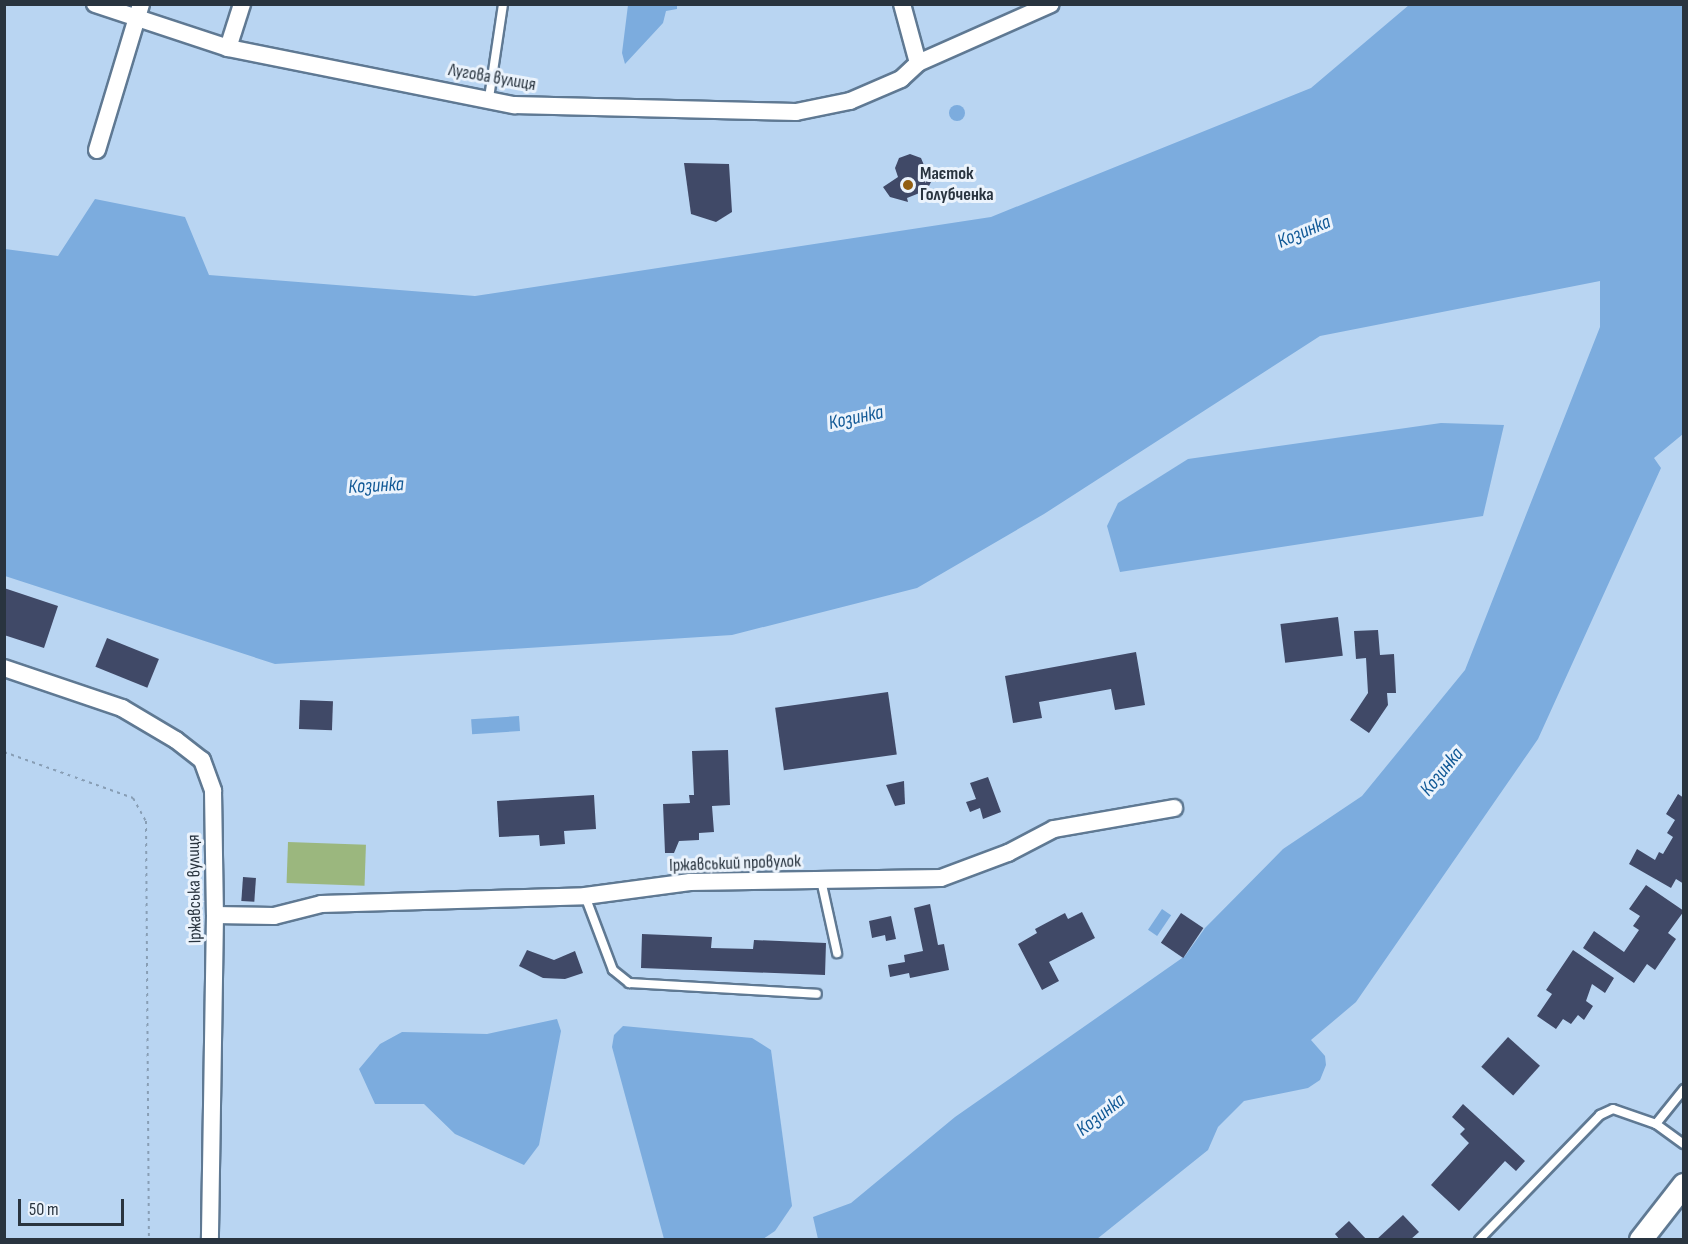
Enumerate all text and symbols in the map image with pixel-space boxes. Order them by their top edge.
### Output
street label: Лугова вулиця [447,60,537,96]
place label: Маєток Голубченка [920,164,994,207]
marker: Маєток Голубченка [901,178,915,192]
water label: Козинка [1274,210,1334,254]
water label: Козинка [826,400,886,436]
water label: Козинка [348,473,404,499]
water label: Козинка [1415,743,1469,801]
street label: Іржавська вулиця [183,834,207,944]
street label: Іржавський провулок [669,851,801,877]
water label: Козинка [1072,1088,1130,1142]
scale bar [21,1187,128,1225]
text: 50 m [29,1199,59,1220]

